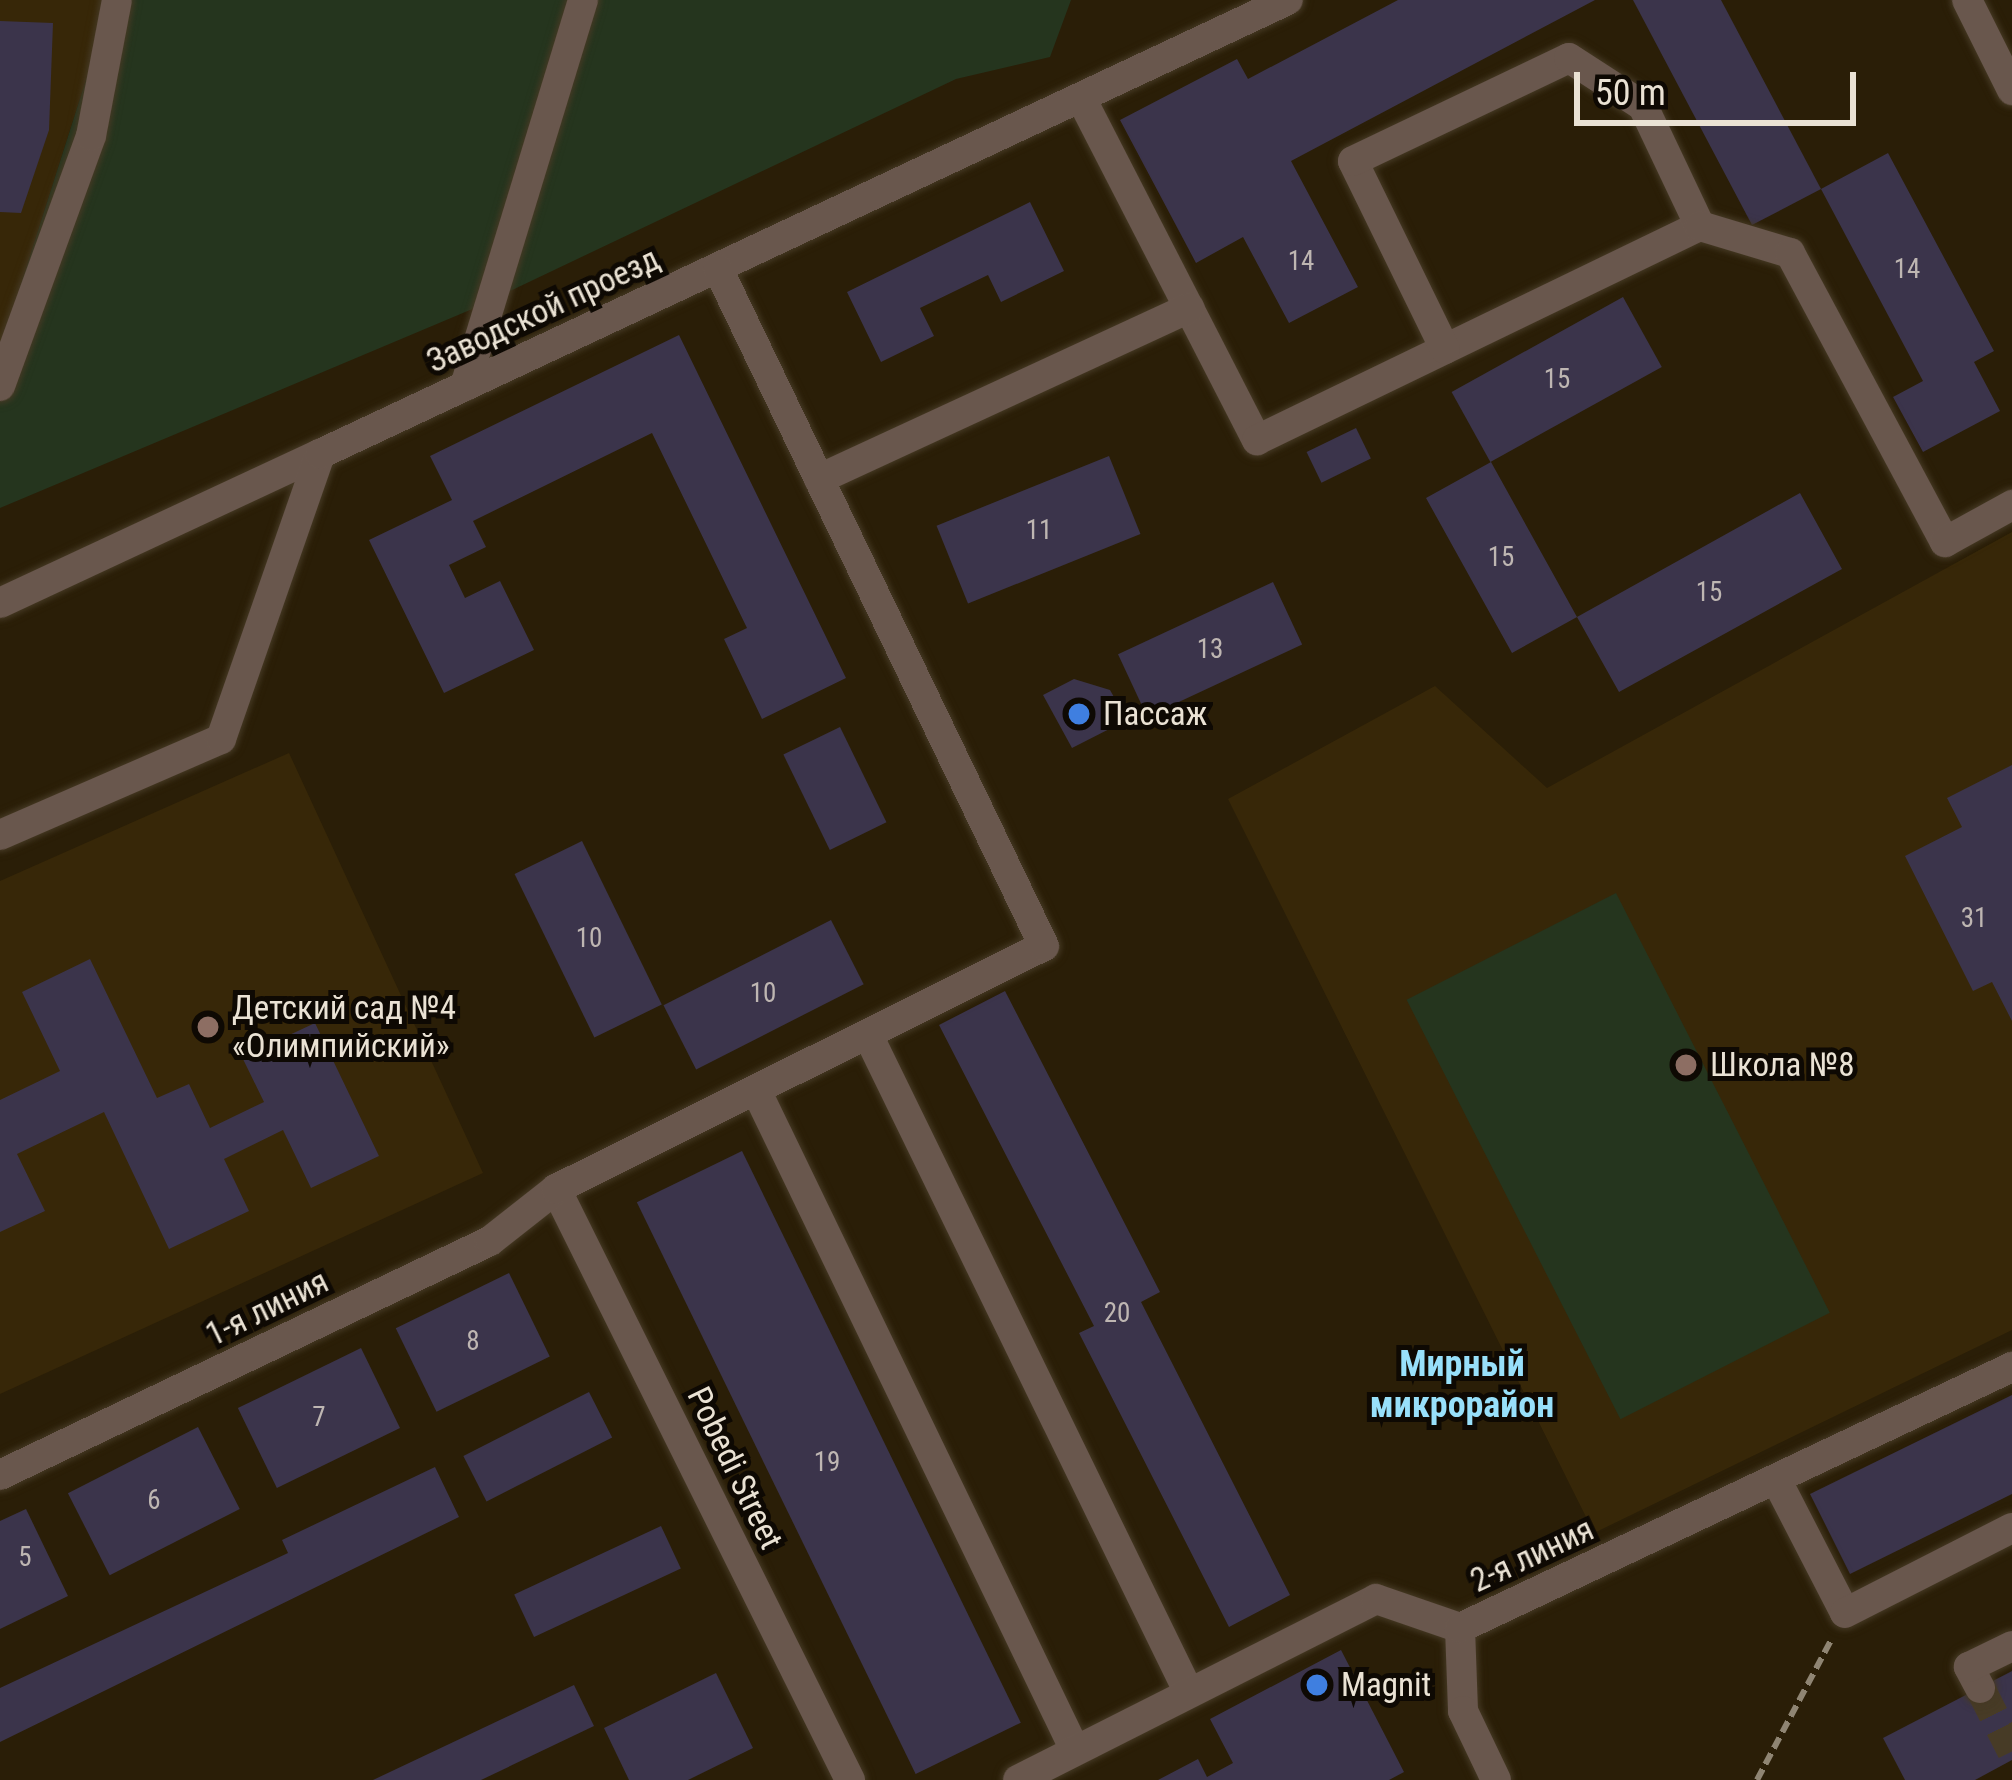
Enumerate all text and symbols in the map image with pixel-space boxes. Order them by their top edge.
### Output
scale bar [1580,48,1862,122]
text: 50 m [1595,72,1666,114]
street label: Заводской проезд [421,239,665,381]
house number: 14 [1288,246,1314,278]
house number: 14 [1894,254,1920,286]
house number: 15 [1544,364,1570,396]
house number: 11 [1026,515,1052,547]
house number: 15 [1488,542,1514,574]
house number: 15 [1696,577,1722,609]
house number: 13 [1197,634,1223,666]
place label: Пассаж [1103,694,1207,734]
marker: Пассаж [1066,701,1092,727]
house number: 31 [1961,903,1987,935]
house number: 10 [576,923,602,955]
house number: 10 [750,978,776,1010]
place label: Детский сад №4 «Олимпийский» [232,988,456,1066]
marker: Детский сад №4 «Олимпийский» [195,1014,221,1040]
place label: Школа №8 [1710,1045,1854,1085]
marker: Школа №8 [1673,1052,1699,1078]
street label: 1-я линия [199,1261,335,1355]
house number: 20 [1104,1298,1130,1330]
house number: 8 [466,1326,480,1358]
district label: Мирный микрорайон [1370,1342,1554,1427]
street label: Pobedi Street [679,1381,791,1555]
house number: 7 [312,1402,326,1434]
house number: 19 [814,1447,840,1479]
house number: 6 [147,1485,161,1517]
street label: 2-я линия [1464,1509,1600,1601]
house number: 5 [18,1542,32,1574]
place label: Magnit [1341,1665,1431,1705]
marker: Magnit [1304,1672,1330,1698]

